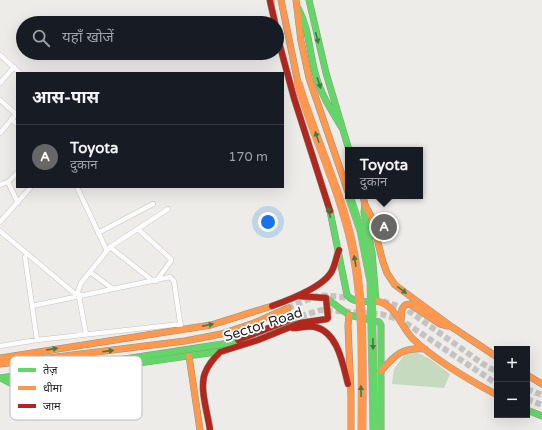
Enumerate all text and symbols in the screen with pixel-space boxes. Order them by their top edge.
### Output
search box [16,16,284,60]
icon: search [30,27,52,49]
text: यहाँ खोजें [62,28,114,46]
one-way arrow [315,32,321,44]
one-way arrow [316,77,322,89]
text: आस-पास [32,87,99,108]
one-way arrow [314,131,320,143]
text: Toyota [70,139,118,157]
popup [345,147,423,199]
text: A [40,149,50,165]
text: 170 m [228,149,268,165]
text: Toyota [360,156,408,174]
text: दुकान [70,157,97,173]
text: दुकान [360,174,387,190]
one-way arrow [326,206,332,219]
your location [258,212,278,232]
pin: A [371,212,397,242]
one-way arrow [351,255,357,268]
one-way arrow [397,286,408,294]
street label: Sector Road [222,304,305,345]
one-way arrow [202,322,214,328]
one-way arrow [370,338,376,351]
one-way arrow [46,346,58,352]
map controls [494,346,530,418]
button: + [494,346,530,382]
one-way arrow [102,348,114,354]
legend [10,356,142,420]
text: तेज़ [43,364,58,377]
text: धीमा [43,382,62,395]
button: − [494,382,530,418]
one-way arrow [358,385,365,397]
text: जाम [43,400,61,413]

